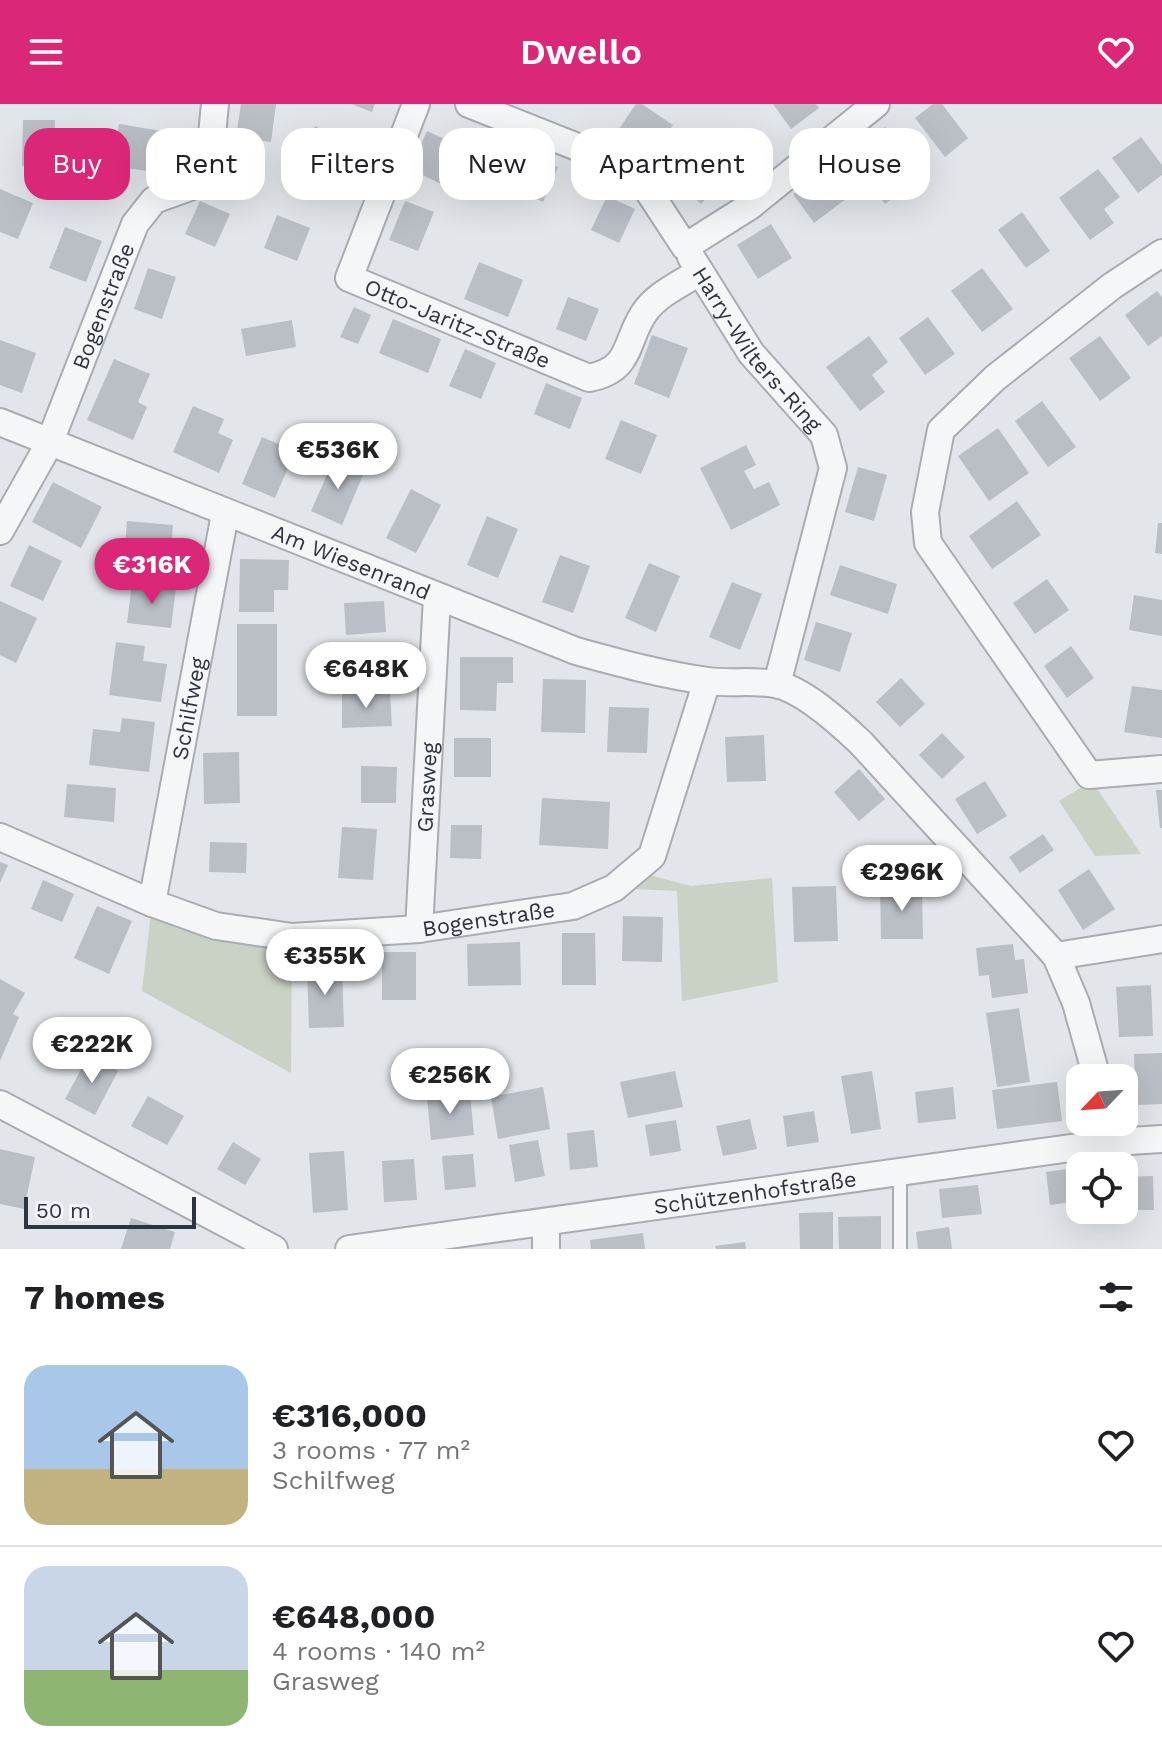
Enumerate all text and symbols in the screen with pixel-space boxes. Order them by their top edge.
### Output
icon: menu [24,30,68,74]
icon: heart [1094,30,1138,74]
text: Dwello [520,31,642,73]
chip: Buy [24,128,130,200]
chip: Rent [146,128,265,200]
chip: Filters [281,128,423,200]
chip: New [439,128,555,200]
chip: Apartment [571,128,773,200]
chip: House [789,128,930,200]
street label: Bogenstraße [67,239,139,373]
street label: Harry-Wilters-Ring [688,262,828,437]
street label: Otto-Jaritz-Straße [361,273,554,373]
pin: €536K [282,423,394,491]
text: €536K [297,434,379,464]
street label: Am Wiesenrand [268,519,434,604]
pin: €316K [96,538,208,606]
text: €316K [113,549,191,579]
pin: €648K [310,642,422,710]
text: €648K [323,653,409,683]
street label: Schilfweg [167,655,210,762]
street label: Grasweg [412,741,442,833]
pin: €296K [846,845,958,913]
text: €296K [860,856,944,886]
street label: Bogenstraße [420,896,557,941]
pin: €355K [269,929,381,997]
text: €355K [284,940,366,970]
pin: €222K [36,1017,148,1085]
text: €222K [51,1028,133,1058]
pin: €256K [394,1048,506,1116]
text: €256K [409,1059,491,1089]
north arrow [1066,1064,1138,1136]
map controls [1066,1064,1138,1224]
button: locate [1066,1152,1138,1224]
street label: Schützenhofstraße [652,1166,858,1219]
scale bar [24,1193,196,1229]
text: 50 m [36,1198,91,1223]
icon: filters [1094,1275,1138,1319]
text: 7 homes [24,1277,165,1317]
text: €316,000 [272,1395,427,1435]
icon: home [88,1397,184,1493]
icon: heart [1094,1423,1138,1467]
text: 3 rooms · 77 m² [272,1435,470,1465]
text: Schilfweg [272,1465,395,1495]
text: €648,000 [272,1596,435,1636]
icon: home [88,1598,184,1694]
icon: heart [1094,1624,1138,1668]
text: 4 rooms · 140 m² [272,1636,485,1666]
text: Grasweg [272,1666,379,1696]

